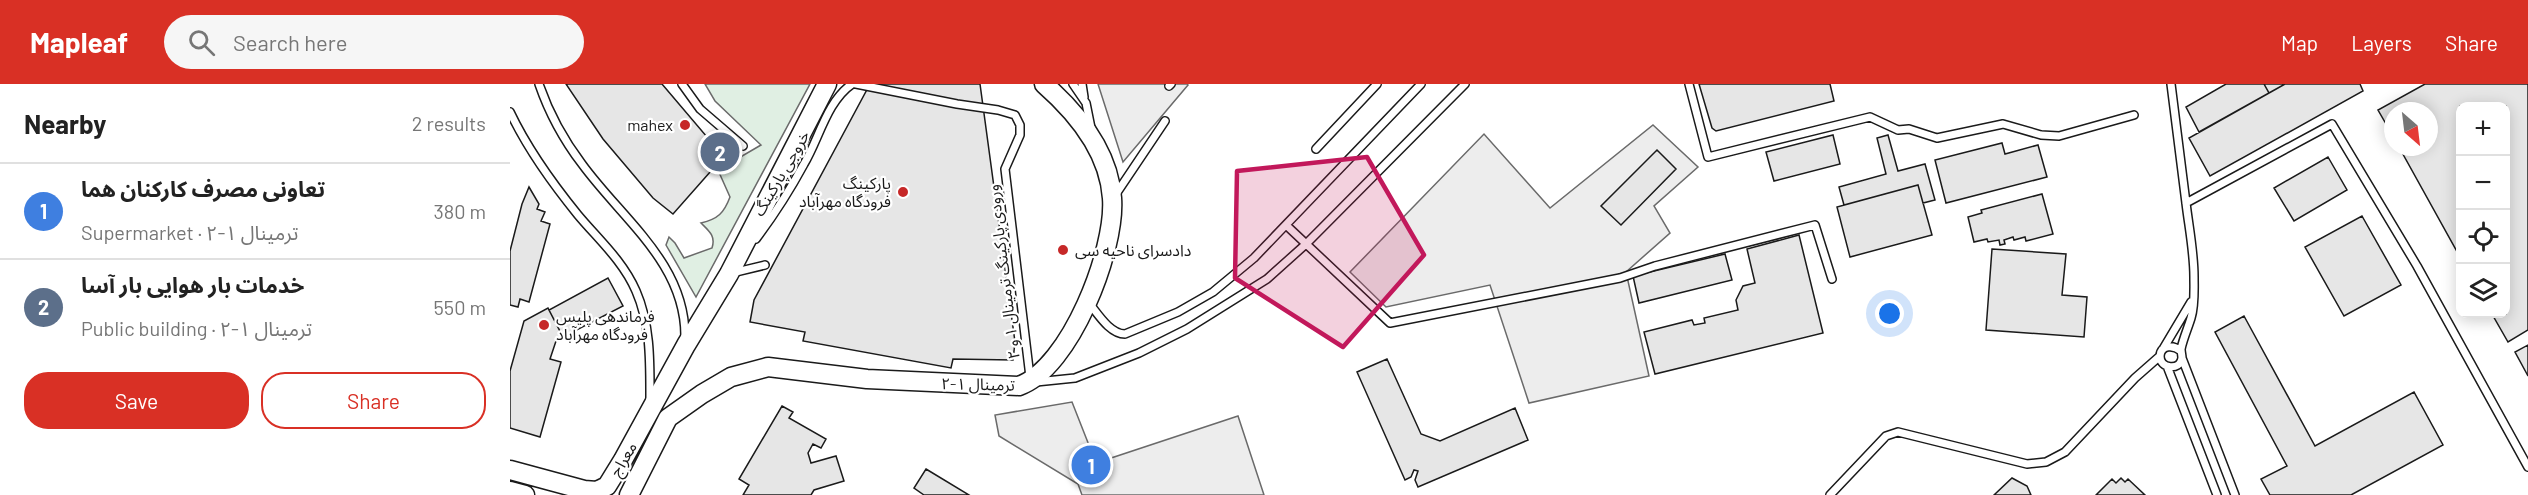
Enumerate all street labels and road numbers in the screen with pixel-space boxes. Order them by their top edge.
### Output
street label: خروجی پارکینگ [748,127,815,220]
street label: ورودی پارکینگ ترمینال ۱ و ۲ [982,183,1025,361]
street label: ترمینال ۱-۲ [941,373,1015,396]
street label: معراج [605,438,643,481]

